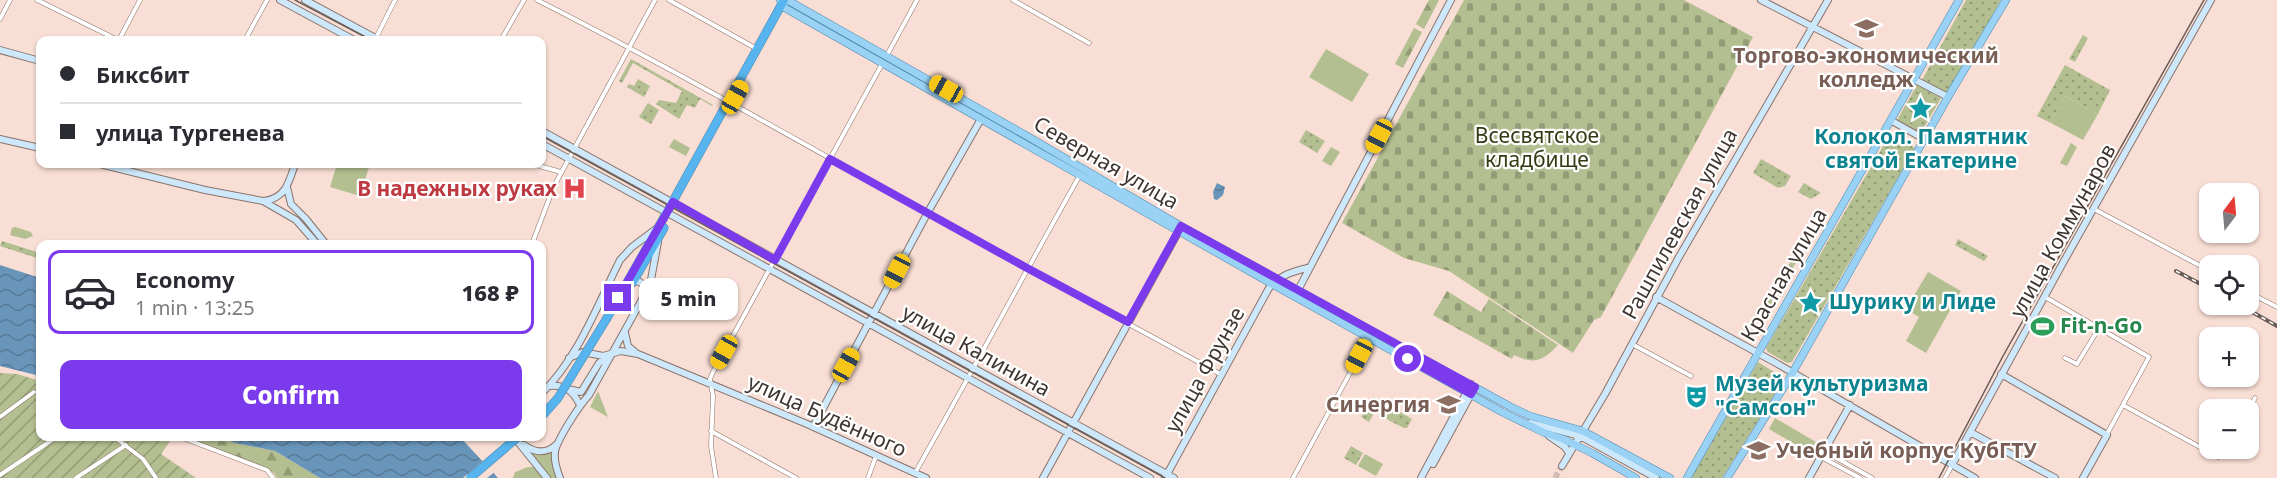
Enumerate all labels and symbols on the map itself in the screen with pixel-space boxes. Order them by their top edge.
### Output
school or university icon: Торгово-экономический колледж [1853,15,1879,41]
place label: Торгово-экономический колледж [1733,41,1999,93]
car [926,72,966,106]
car [718,77,752,117]
place icon: Колокол. Памятник святой Екатерине [1908,96,1934,122]
street label: Северная улица [1029,109,1184,215]
car [1363,116,1395,156]
park label: Всесвятское кладбище [1475,121,1599,173]
place label: Колокол. Памятник святой Екатерине [1814,122,2028,174]
street label: Рашпилевская улица [1615,123,1743,324]
street label: улица Коммунаров [2003,139,2122,322]
place label: В надежных руках [357,174,558,202]
hospital icon: В надежных руках [562,176,588,202]
north arrow [2199,183,2259,243]
street label: Красная улица [1734,203,1833,346]
car [881,251,913,291]
callout: 5 min [639,277,738,319]
route end [604,284,631,311]
place label: Шурику и Лиде [1829,287,1996,315]
place icon: Шурику и Лиде [1798,289,1824,315]
street label: улица Калинина [897,298,1056,402]
street label: улица Фрунзе [1158,302,1250,437]
place label: Fit-n-Go [2060,311,2142,339]
sports icon: Fit-n-Go [2029,313,2055,339]
car [707,332,741,372]
car [1343,336,1375,376]
car [829,345,863,385]
route start [1394,345,1421,372]
street label: улица Будённого [743,367,911,463]
place label: Музей культуризма "Самсон" [1715,369,1929,421]
theatre icon: Музей культуризма "Самсон" [1684,383,1710,409]
place label: Синергия [1326,390,1430,418]
school or university icon: Синергия [1435,392,1461,418]
place label: Учебный корпус КубГТУ [1776,436,2037,464]
school or university icon: Учебный корпус КубГТУ [1745,438,1771,464]

